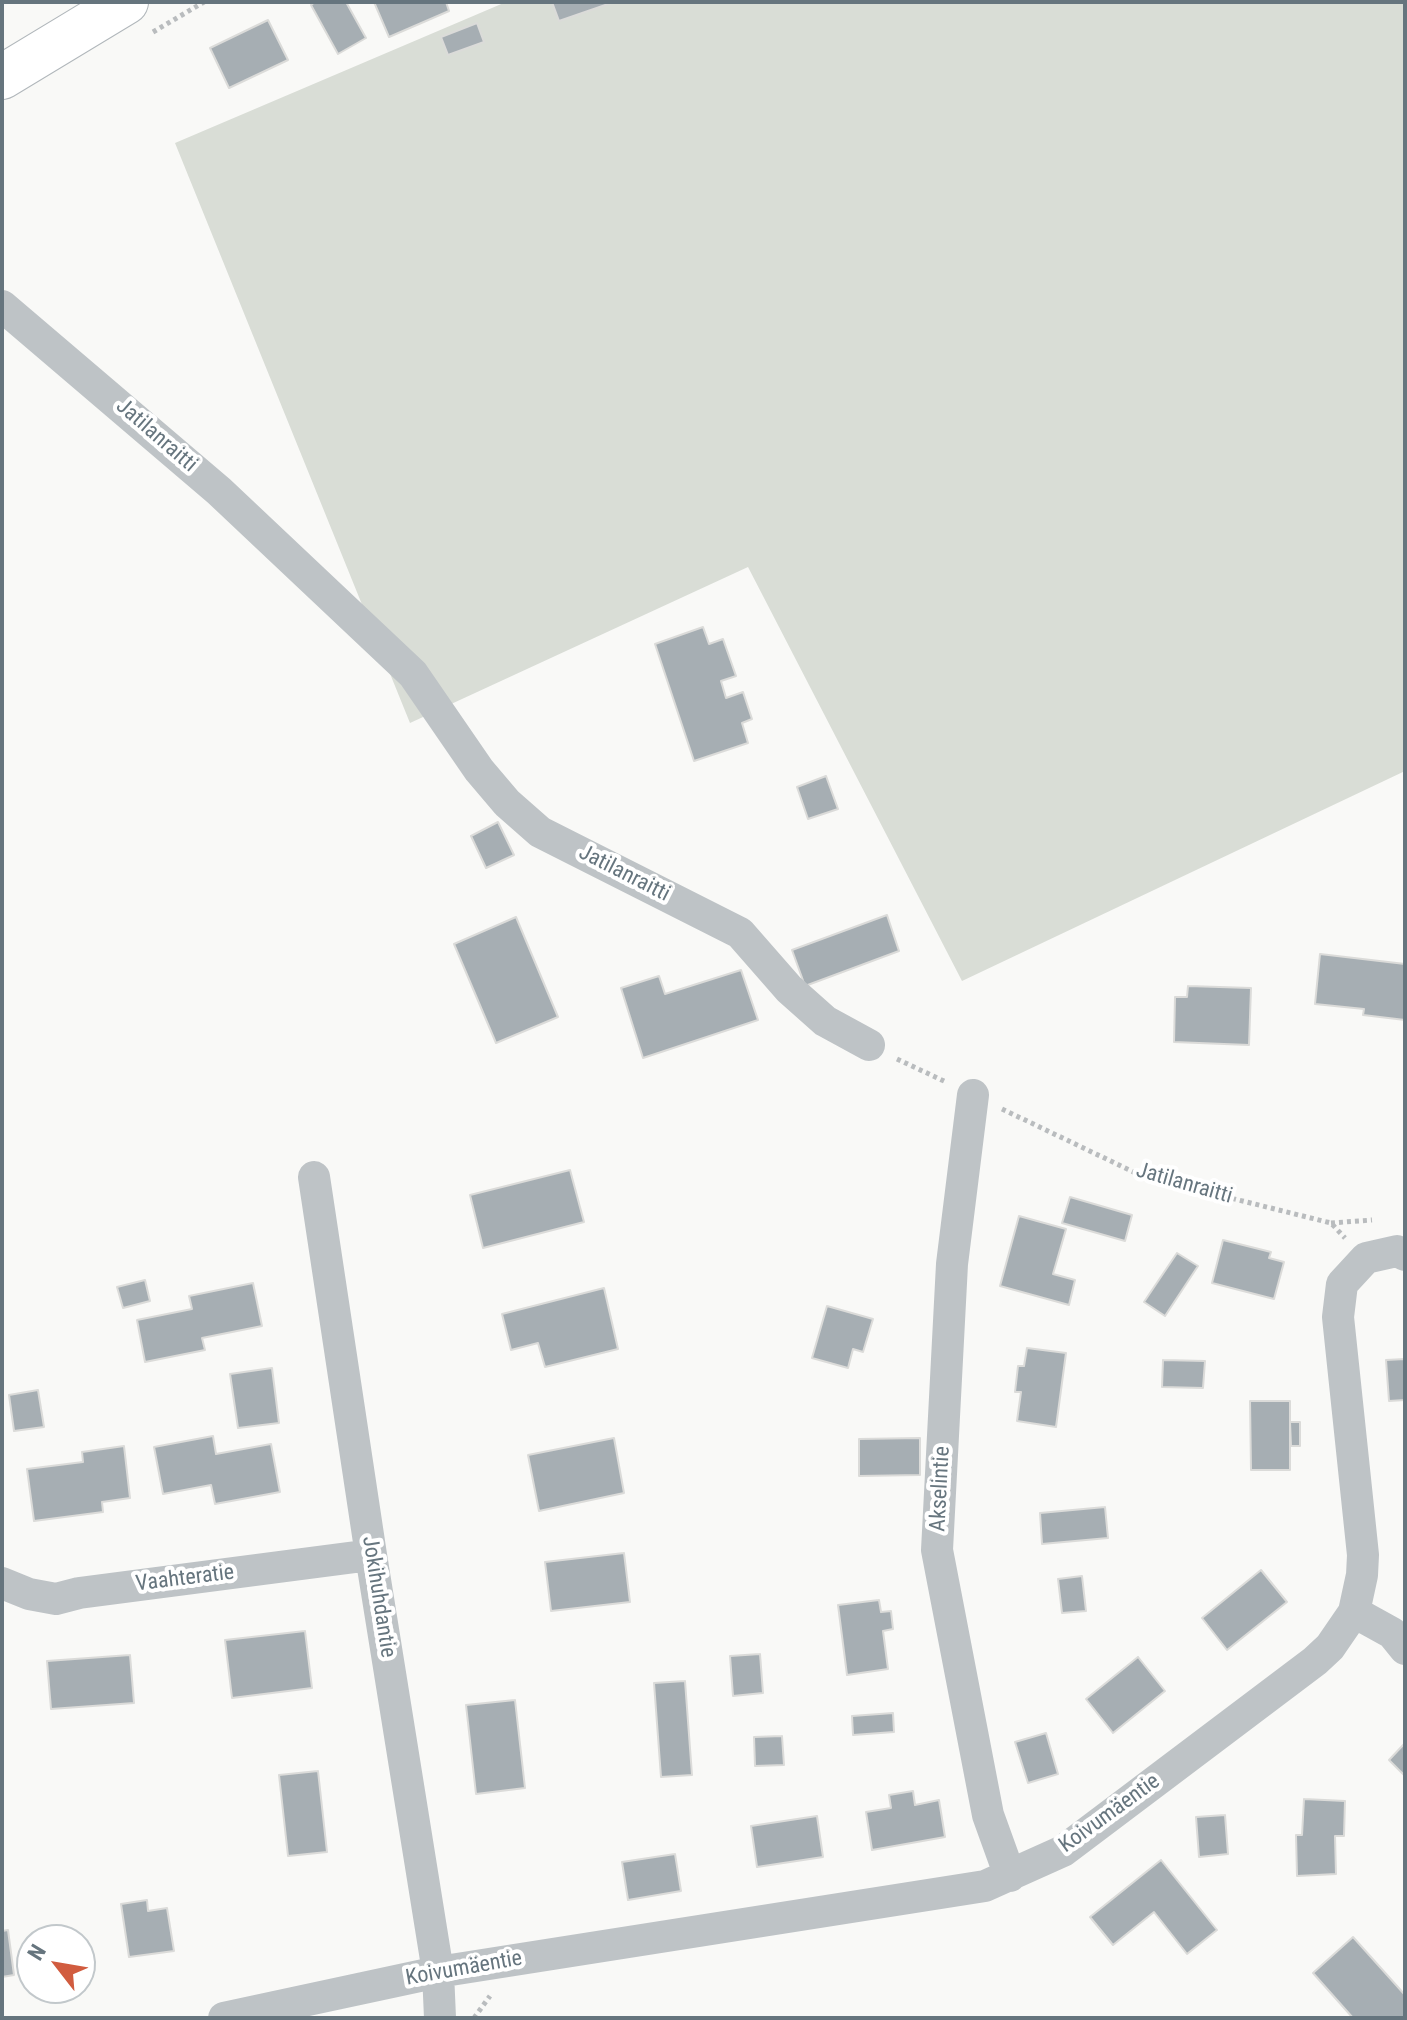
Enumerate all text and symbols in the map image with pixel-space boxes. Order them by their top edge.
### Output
street label: Jatilanraitti [110,394,202,478]
street label: Jatilanraitti [574,840,674,908]
street label: Jatilanraitti [1133,1158,1235,1210]
street label: Akselintie [926,1446,956,1532]
street label: Jokihuhdantie [355,1534,401,1660]
street label: Vaahteratie [134,1560,236,1598]
street label: Koivumäentie [1055,1769,1165,1859]
north arrow [16,1924,96,2004]
text: N [23,1940,51,1965]
street label: Koivumäentie [404,1946,524,1992]

